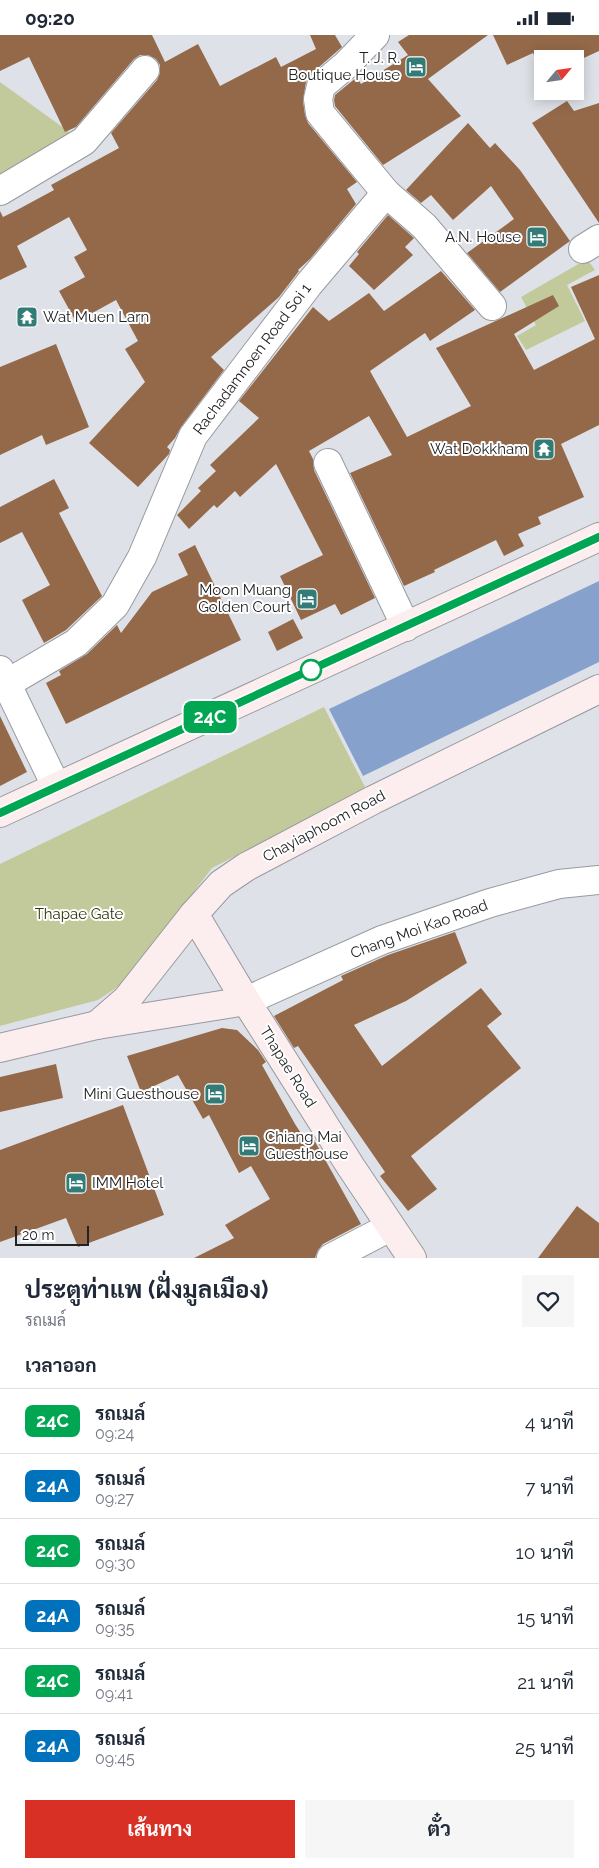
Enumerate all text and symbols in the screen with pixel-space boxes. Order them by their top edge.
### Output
text: 09:20 [25,7,75,29]
place label: T. J. R. Boutique House [288,49,400,84]
north arrow [534,50,584,100]
map controls [534,50,584,100]
hotel icon: T. J. R. Boutique House [404,55,428,79]
hotel icon: A.N. House [525,225,549,249]
place label: A.N. House [445,228,521,246]
street label: Rachadamnoen Road Soi 1 [189,279,315,438]
temple icon: Wat Muen Larn [15,305,39,329]
place label: Wat Muen Larn [43,308,149,326]
temple icon: Wat Dokkham [532,437,556,461]
place label: Wat Dokkham [430,440,528,458]
place label: Moon Muang Golden Court [198,581,291,616]
hotel icon: Moon Muang Golden Court [295,587,319,611]
unlabelled marker [300,659,322,681]
line badge: 24C [181,701,239,733]
text: 24C [194,706,226,727]
street label: Chayiaphoom Road [260,786,388,866]
street label: Chang Moi Kao Road [348,896,490,962]
park label: Thapae Gate [35,905,124,923]
street label: Thapae Road [256,1023,320,1111]
hotel icon: Mini Guesthouse [203,1082,227,1106]
place label: Mini Guesthouse [83,1085,199,1103]
place label: Chiang Mai Guesthouse [265,1128,349,1163]
hotel icon: Chiang Mai Guesthouse [237,1134,261,1158]
hotel icon: IMM Hotel [64,1171,88,1195]
place label: IMM Hotel [92,1174,164,1192]
scale bar [15,1223,89,1246]
text: 20 m [22,1227,54,1243]
text: ประตูท่าแพ (ฝั่งมูลเมือง) [25,1275,268,1304]
button: heart [522,1275,574,1327]
text: รถเมล์ [25,1311,66,1330]
text: เวลาออก [25,1354,97,1376]
text: รถเมล์ [95,1402,145,1424]
text: 24C [36,1410,69,1431]
text: 4 นาที [525,1411,574,1433]
text: 09:24 [95,1424,134,1443]
text: รถเมล์ [95,1467,145,1489]
text: 24A [36,1475,69,1496]
text: 7 นาที [525,1476,574,1498]
text: 09:27 [95,1489,134,1508]
text: รถเมล์ [95,1532,145,1554]
text: 24C [36,1540,69,1561]
text: 10 นาที [516,1541,574,1563]
text: 09:30 [95,1554,136,1573]
text: รถเมล์ [95,1597,145,1619]
text: 24A [36,1605,69,1626]
text: 15 นาที [517,1606,574,1628]
text: 09:35 [95,1619,134,1638]
text: รถเมล์ [95,1662,145,1684]
text: 24C [36,1670,69,1691]
text: 21 นาที [517,1671,574,1693]
text: 09:41 [95,1684,133,1703]
text: รถเมล์ [95,1727,145,1749]
text: 24A [36,1735,69,1756]
text: 25 นาที [515,1736,574,1758]
text: 09:45 [95,1749,135,1768]
button: เส้นทาง [25,1800,295,1858]
button: ตั๋ว [305,1800,574,1858]

